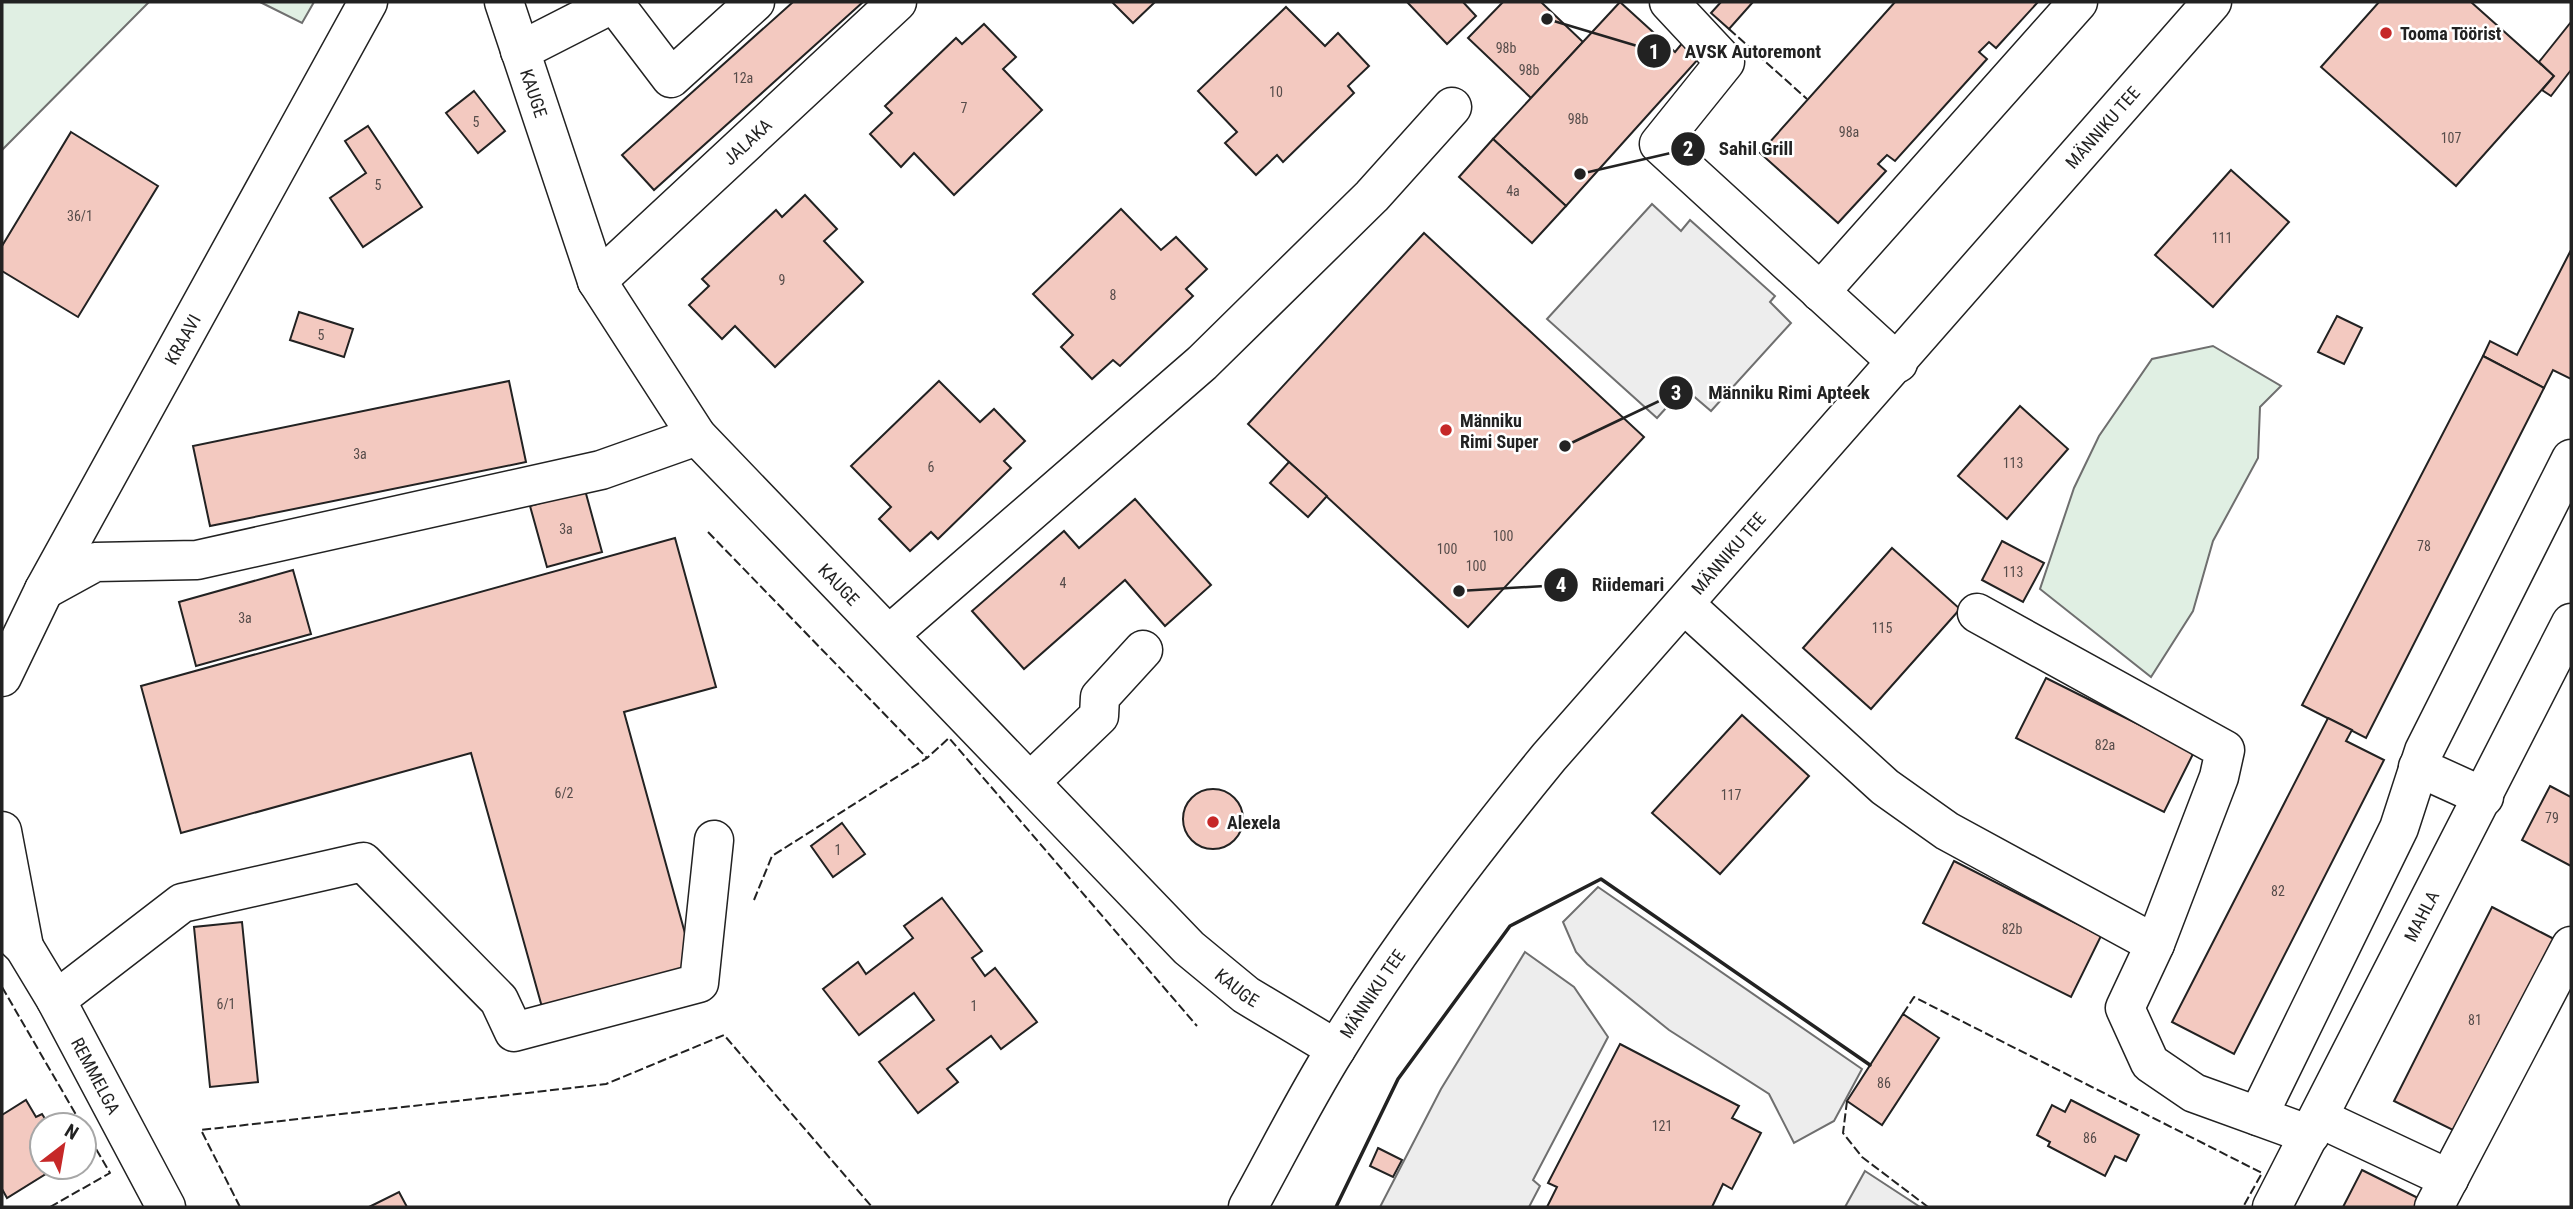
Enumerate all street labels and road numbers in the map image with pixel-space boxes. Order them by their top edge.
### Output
street label: KAUGE [517,66,552,120]
street label: MÄNNIKU TEE [2061,82,2144,172]
street label: JALAKA [719,113,776,169]
street label: KRAAVI [160,310,204,368]
street label: MÄNNIKU TEE [1687,508,1770,598]
street label: KAUGE [815,559,864,609]
street label: MAHLA [2399,886,2443,945]
street label: MÄNNIKU TEE [1335,945,1409,1042]
street label: KAUGE [1211,964,1263,1011]
street label: REMMELGA [67,1034,125,1118]

